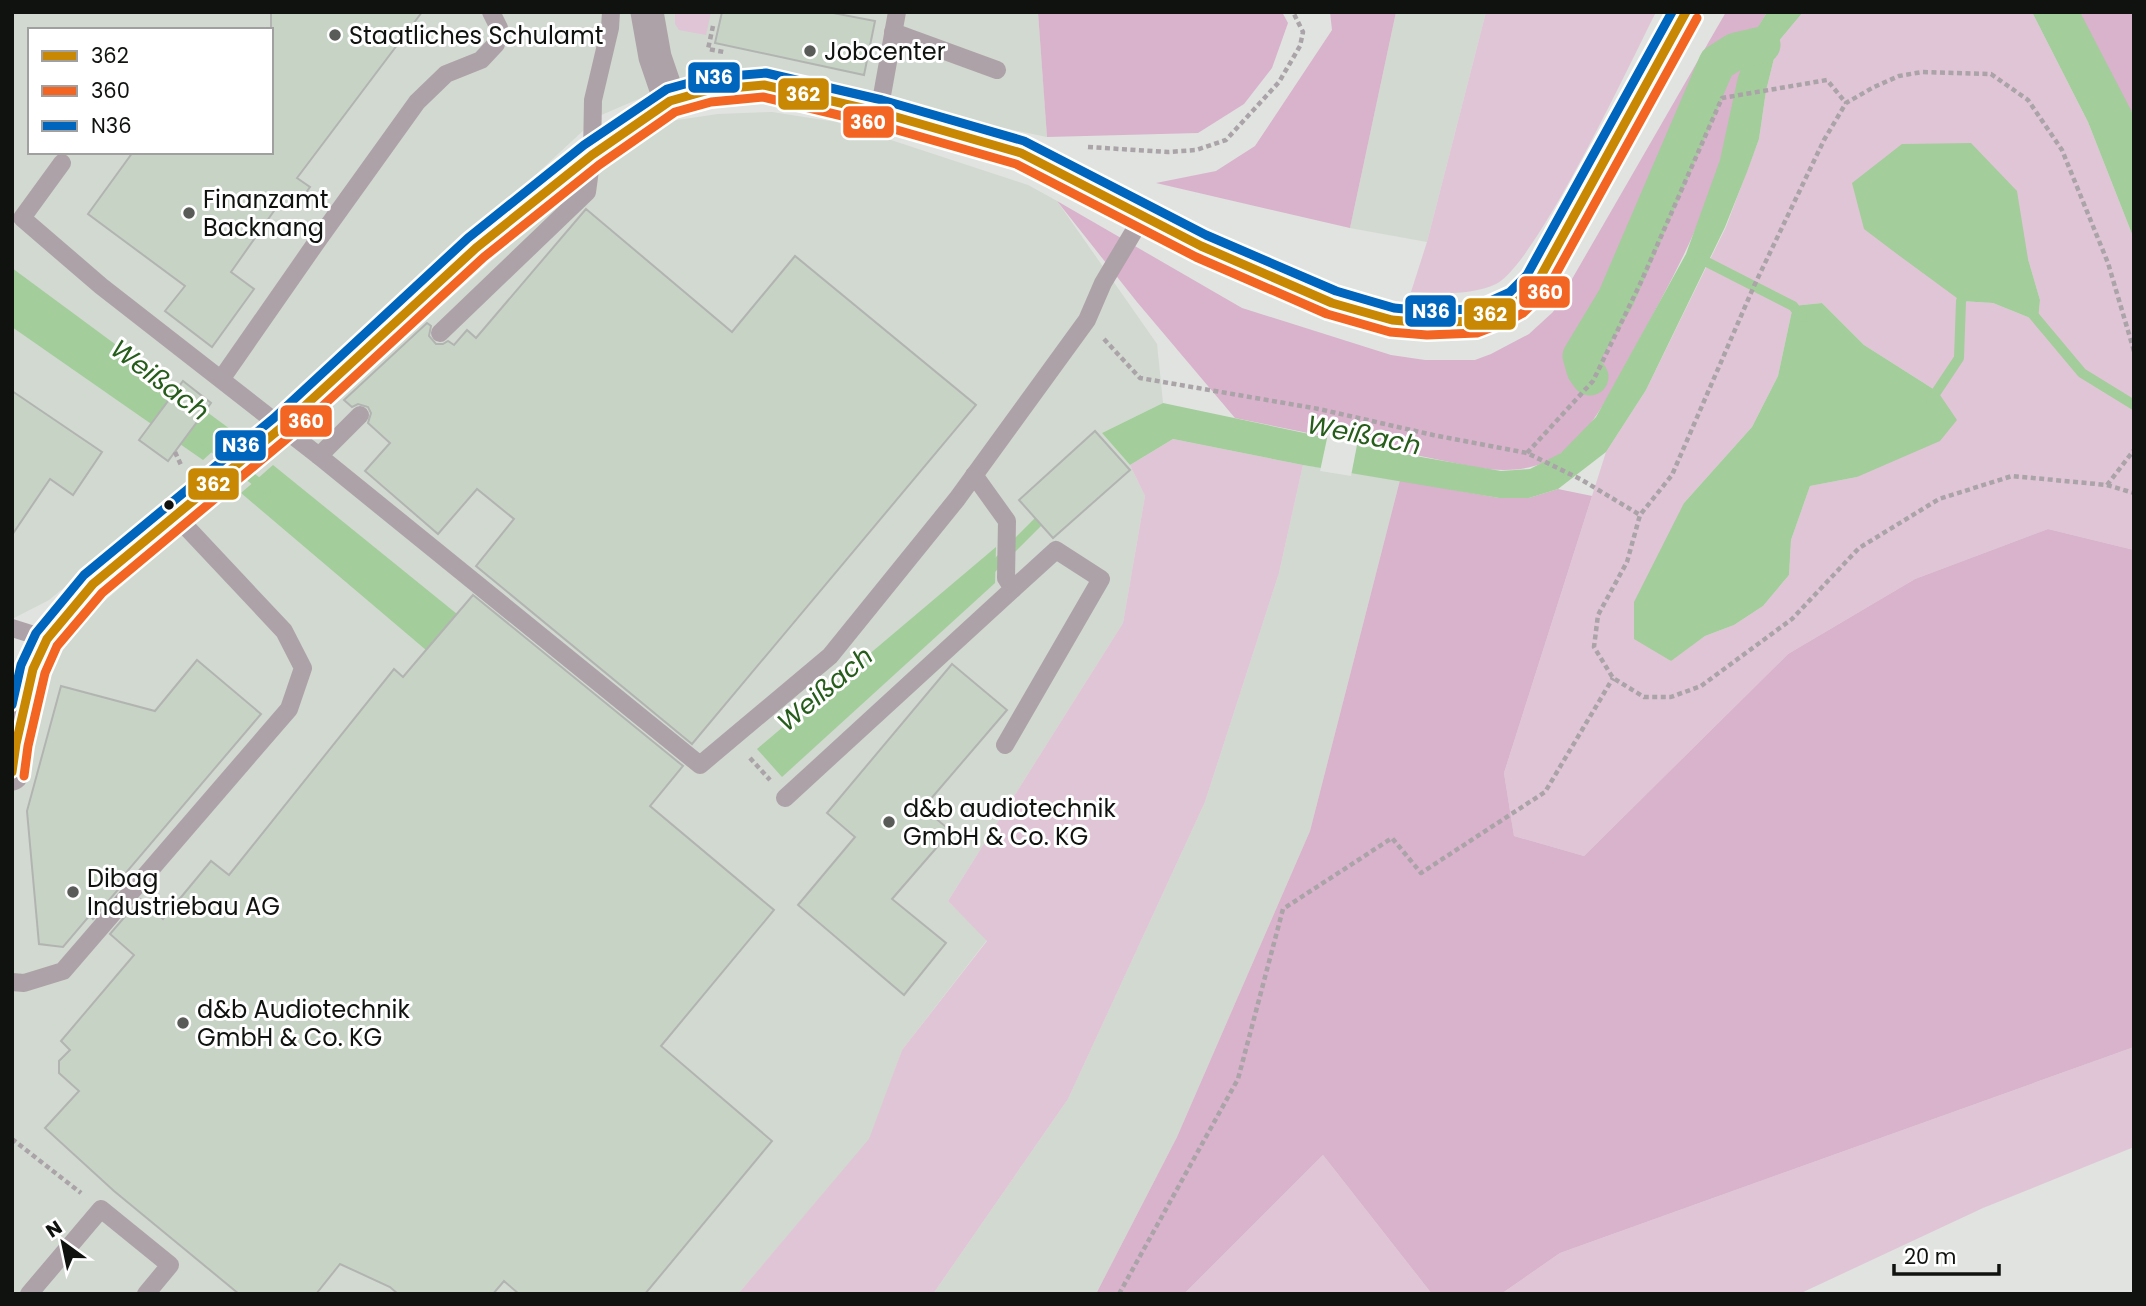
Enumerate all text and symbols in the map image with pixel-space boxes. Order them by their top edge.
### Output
place label: Staatliches Schulamt [349,19,604,52]
marker: Staatliches Schulamt [327,27,343,43]
legend [28,28,273,154]
place label: Jobcenter [824,35,946,68]
text: 362 [91,41,129,70]
marker: Jobcenter [802,43,818,59]
line badge: N36 [687,61,741,94]
text: N36 [695,64,733,91]
text: 360 [91,76,130,105]
line badge: 362 [777,77,830,111]
text: 362 [786,81,820,108]
line badge: 360 [842,105,895,139]
text: 360 [850,109,886,136]
text: N36 [91,111,131,140]
place label: Finanzamt Backnang [203,183,329,244]
marker: Finanzamt Backnang [181,205,197,221]
line badge: 360 [1518,275,1571,309]
text: 360 [1527,279,1563,306]
line badge: N36 [1404,294,1457,328]
line badge: 362 [1463,297,1517,331]
text: N36 [1412,298,1450,325]
text: 362 [1473,301,1507,328]
water label: Weißach [103,331,217,429]
line badge: 360 [279,404,333,438]
water label: Weißach [1304,406,1424,464]
text: 360 [288,408,324,435]
line badge: N36 [214,429,267,462]
text: N36 [222,432,260,459]
line badge: 362 [187,467,240,501]
text: 362 [196,471,230,498]
unlabelled marker [162,498,176,512]
water label: Weißach [769,638,881,740]
place label: d&b audiotechnik GmbH & Co. KG [903,792,1116,853]
marker: d&b audiotechnik GmbH & Co. KG [881,814,897,830]
place label: Dibag Industriebau AG [87,862,280,923]
marker: Dibag Industriebau AG [65,884,81,900]
place label: d&b Audiotechnik GmbH & Co. KG [197,993,410,1054]
marker: d&b Audiotechnik GmbH & Co. KG [175,1015,191,1031]
north arrow [28,1208,98,1278]
text: N [41,1214,67,1244]
scale bar [1894,1232,1999,1276]
text: 20 m [1904,1242,1957,1271]

